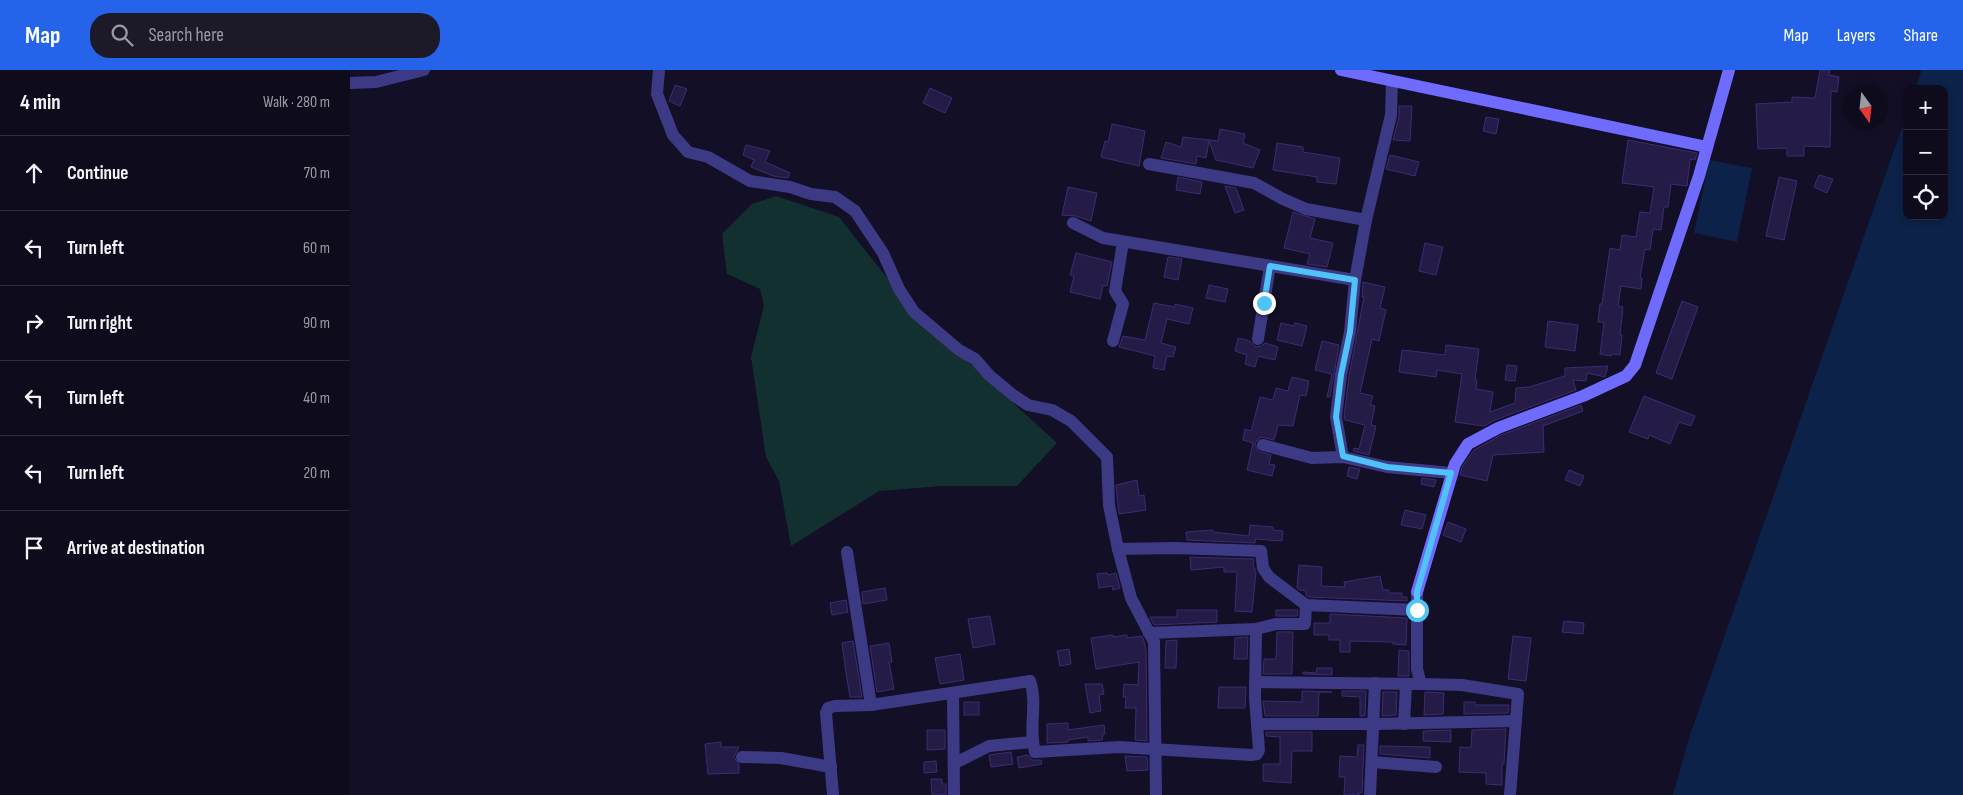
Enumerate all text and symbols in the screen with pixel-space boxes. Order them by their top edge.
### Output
search box [90,13,440,58]
text: Map [25,21,60,50]
icon: search [108,21,136,49]
text: Search here [148,24,224,47]
text: Map [1784,25,1809,46]
text: Layers [1837,25,1876,46]
text: Share [1904,25,1938,46]
north arrow [1843,85,1888,130]
map controls [1903,85,1948,220]
button: + [1903,85,1948,130]
text: 4 min [20,90,61,115]
text: Walk · 280 m [263,93,330,112]
button: − [1903,130,1948,175]
icon: ahead [20,159,48,187]
text: Continue [67,162,128,185]
text: 70 m [304,164,330,183]
button: locate [1903,175,1948,220]
icon: left [20,234,48,262]
text: Turn left [67,237,124,260]
text: 60 m [303,239,330,258]
route end [1253,292,1276,315]
icon: right [20,309,48,337]
text: Turn right [67,312,132,335]
text: 90 m [303,314,330,333]
icon: left [20,384,48,412]
text: Turn left [67,387,124,410]
text: 40 m [303,389,330,408]
icon: left [20,459,48,487]
text: Turn left [67,462,124,485]
text: 20 m [303,464,330,483]
icon: arrive [20,534,48,562]
text: Arrive at destination [67,537,205,560]
route start [1406,599,1429,622]

